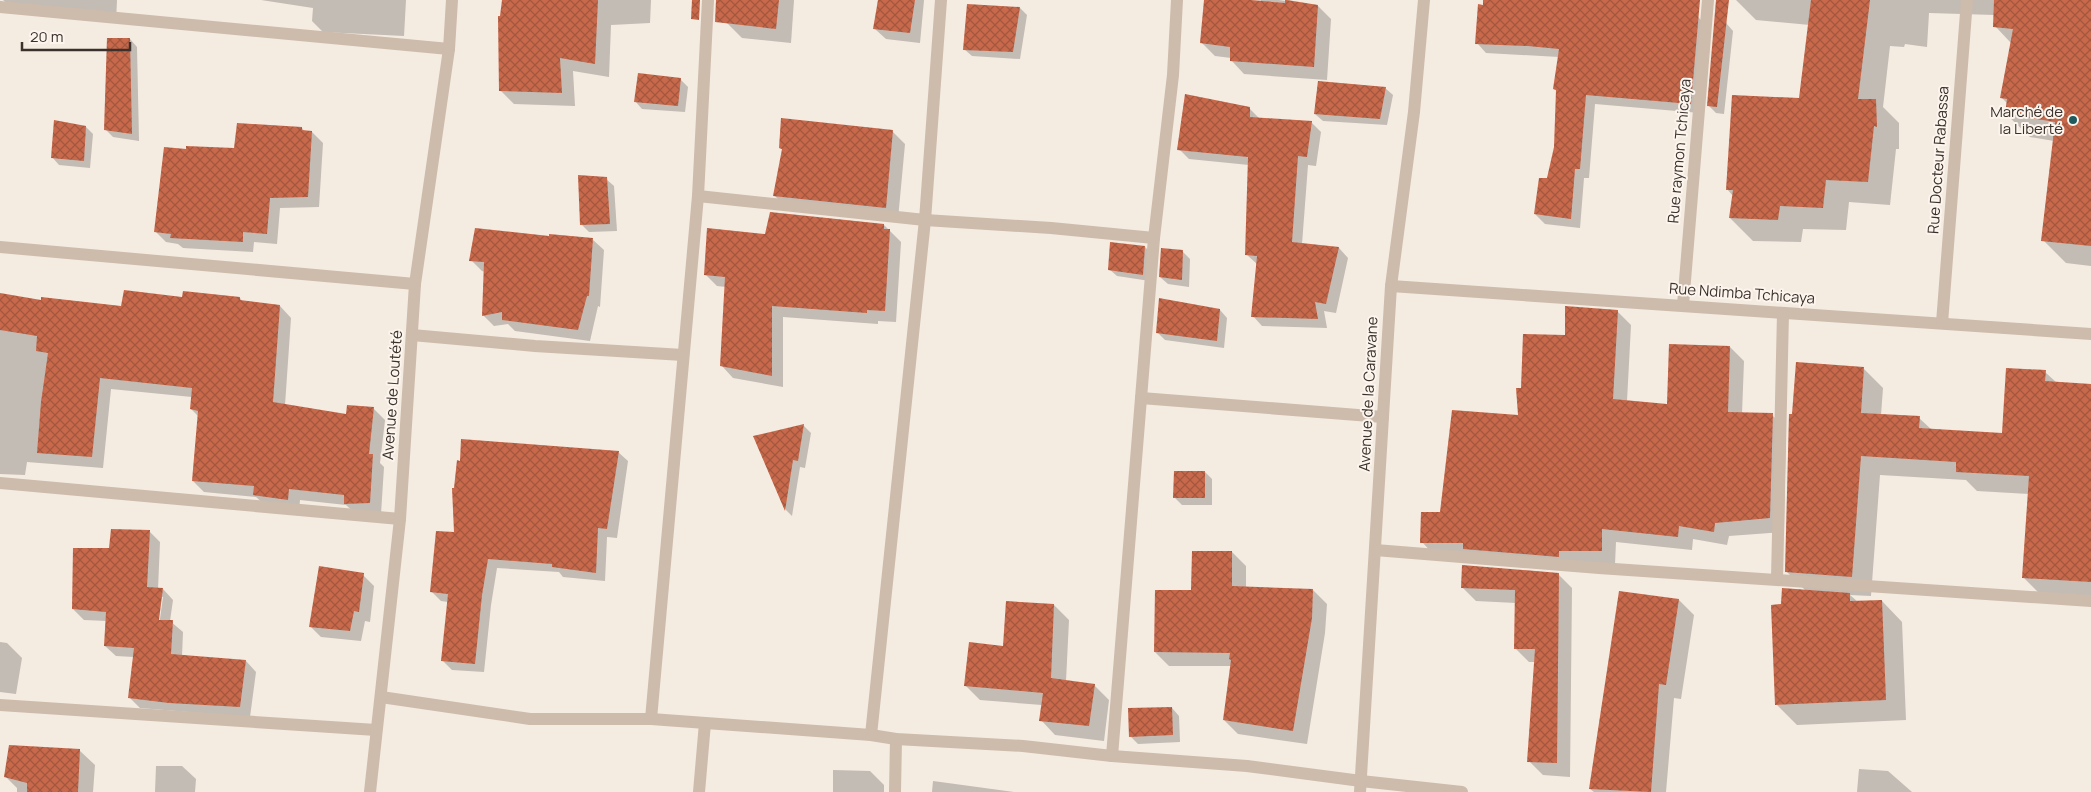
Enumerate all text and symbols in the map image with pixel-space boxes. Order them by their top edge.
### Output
scale bar [22,20,130,52]
text: 20 m [30,26,63,47]
street label: Rue raymon Tchicaya [1662,78,1696,224]
street label: Rue Docteur Rabassa [1922,85,1954,235]
place label: Marché de la Liberté [1990,101,2063,139]
marker: Marché de la Liberté [2067,114,2079,126]
street label: Rue Ndimba Tchicaya [1668,277,1816,309]
street label: Avenue de la Caravane [1353,316,1383,472]
street label: Avenue de Loutété [377,329,407,461]

